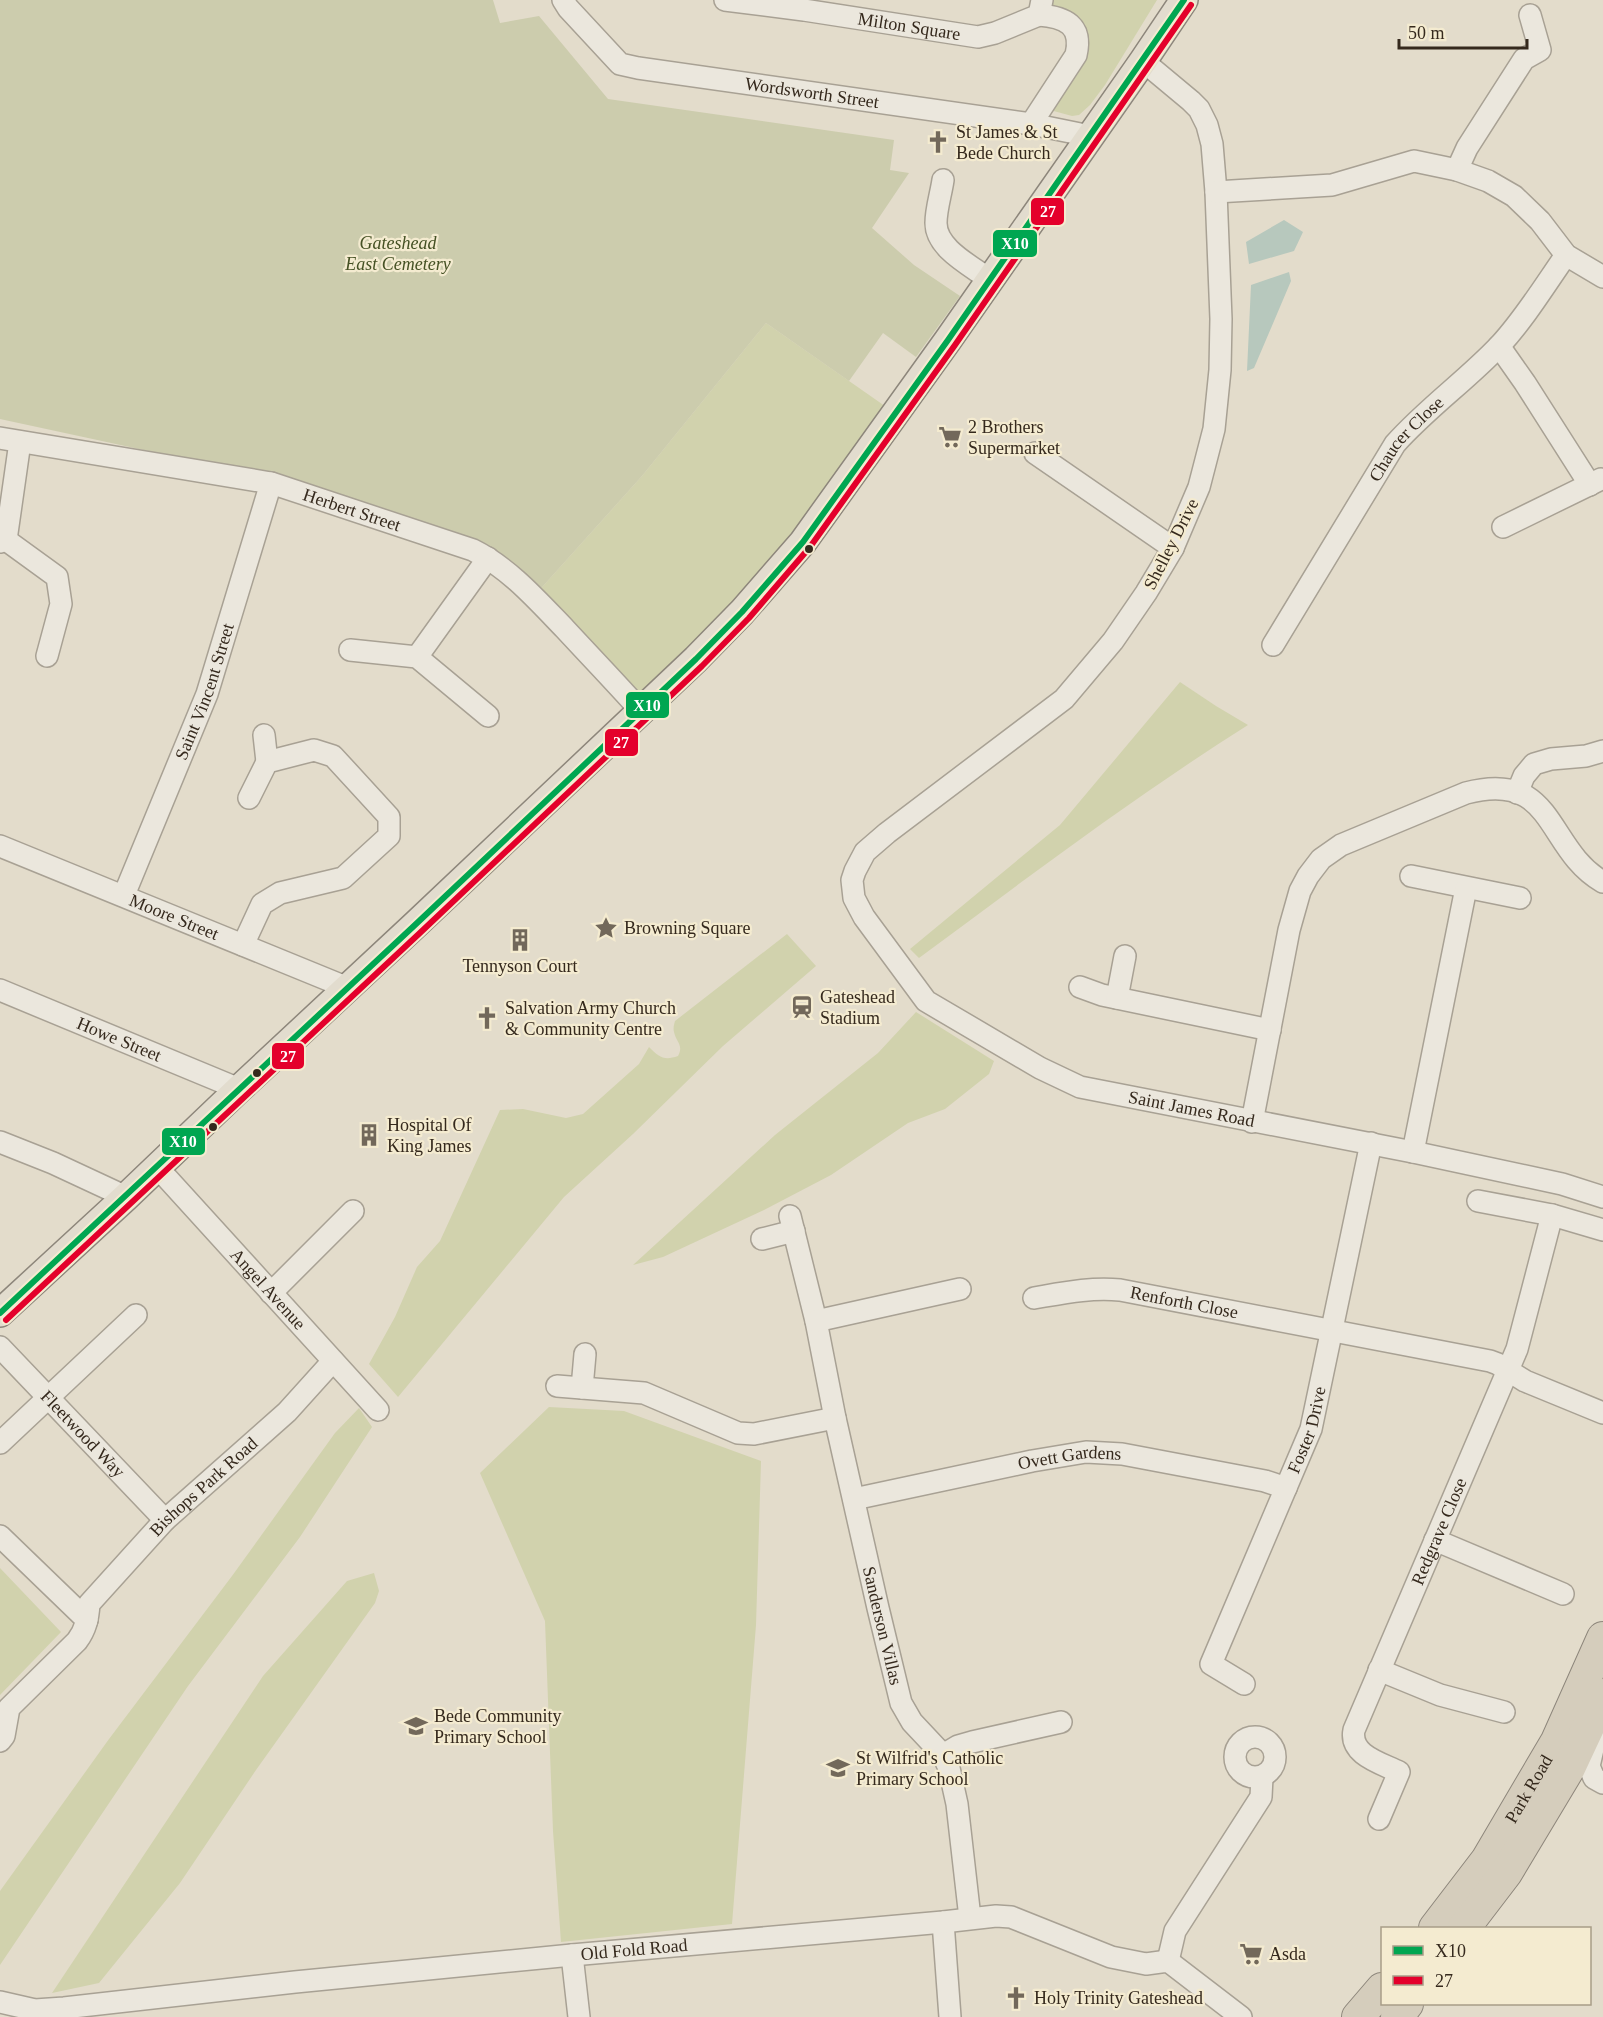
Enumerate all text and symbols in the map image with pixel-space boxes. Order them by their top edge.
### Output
street label: Milton Square [856,8,962,44]
scale bar [1399,12,1526,50]
text: 50 m [1408,23,1445,43]
street label: Wordsworth Street [744,73,880,112]
place label: St James & St Bede Church [956,122,1058,163]
church icon: St James & St Bede Church [925,129,951,155]
line badge: 27 [1030,197,1065,226]
text: 27 [1040,203,1056,220]
line badge: X10 [992,229,1038,258]
park label: Gateshead East Cemetery [344,233,451,274]
text: X10 [1001,235,1029,252]
street label: Chaucer Close [1365,392,1447,485]
place label: 2 Brothers Supermarket [968,417,1060,458]
supermarket icon: 2 Brothers Supermarket [937,424,963,450]
street label: Herbert Street [301,484,403,535]
street label: Shelley Drive [1140,495,1202,593]
unlabelled marker [803,543,815,555]
street label: Saint Vincent Street [171,621,238,763]
line badge: X10 [625,691,670,719]
text: X10 [633,697,661,714]
line badge: 27 [604,728,639,757]
text: 27 [613,734,629,751]
street label: Moore Street [127,890,222,944]
place icon: Browning Square [593,915,619,941]
place label: Browning Square [624,918,750,938]
building icon: Tennyson Court [507,927,533,953]
place label: Tennyson Court [462,956,578,976]
place label: Gateshead Stadium [820,987,895,1028]
station icon: Gateshead Stadium [789,994,815,1020]
place label: Salvation Army Church & Community Centre [505,998,676,1039]
church icon: Salvation Army Church & Community Centre [474,1005,500,1031]
street label: Howe Street [74,1013,164,1066]
line badge: 27 [271,1042,305,1070]
text: 27 [280,1048,296,1065]
unlabelled marker [251,1067,263,1079]
street label: Saint James Road [1127,1087,1256,1131]
place label: Hospital Of King James [387,1115,472,1156]
unlabelled marker [207,1121,219,1133]
building icon: Hospital Of King James [356,1122,382,1148]
line badge: X10 [161,1127,206,1156]
text: X10 [169,1133,197,1150]
street label: Angel Avenue [226,1245,310,1334]
street label: Renforth Close [1128,1282,1240,1322]
street label: Foster Drive [1283,1385,1330,1476]
street label: Fleetwood Way [37,1386,129,1482]
street label: Bishops Park Road [145,1433,261,1540]
street label: Ovett Gardens [1016,1442,1122,1474]
street label: Redgrave Close [1407,1475,1471,1588]
street label: Sanderson Villas [859,1564,906,1687]
place label: Bede Community Primary School [434,1706,562,1747]
school or university icon: Bede Community Primary School [403,1713,429,1739]
place label: St Wilfrid's Catholic Primary School [856,1748,1003,1789]
street label: Park Road [1501,1751,1557,1827]
school or university icon: St Wilfrid's Catholic Primary School [825,1755,851,1781]
legend [1381,1927,1591,2005]
street label: Old Fold Road [580,1935,688,1964]
supermarket icon: Asda [1238,1941,1264,1967]
text: X10 [1435,1941,1466,1961]
place label: Asda [1269,1944,1306,1964]
text: 27 [1435,1971,1453,1991]
church icon: Holy Trinity Gateshead [1003,1985,1029,2011]
place label: Holy Trinity Gateshead [1034,1988,1203,2008]

